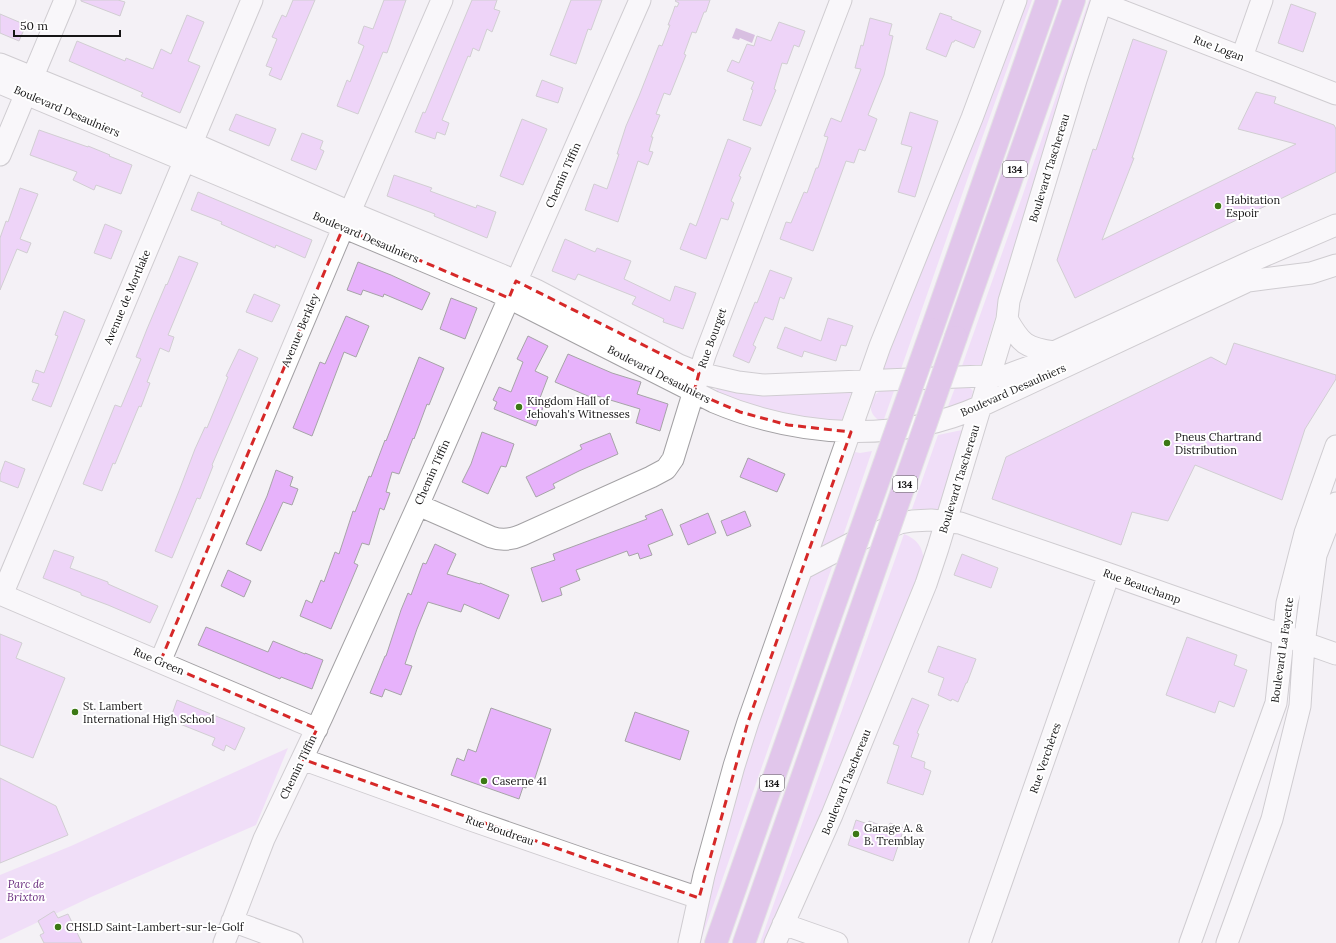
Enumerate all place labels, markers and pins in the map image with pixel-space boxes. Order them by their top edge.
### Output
place label: Habitation Espoir [1226,193,1280,220]
marker: Habitation Espoir [1213,201,1223,211]
place label: Kingdom Hall of Jehovah's Witnesses [526,394,630,421]
marker: Kingdom Hall of Jehovah's Witnesses [514,402,524,412]
place label: Pneus Chartrand Distribution [1175,430,1262,457]
marker: Pneus Chartrand Distribution [1162,438,1172,448]
place label: St. Lambert International High School [83,699,214,726]
marker: St. Lambert International High School [70,707,80,717]
place label: Caserne 41 [492,774,547,788]
marker: Caserne 41 [479,776,489,786]
place label: Garage A. & B. Tremblay [864,821,925,848]
marker: Garage A. & B. Tremblay [851,829,861,839]
place label: CHSLD Saint-Lambert-sur-le-Golf [66,920,245,934]
marker: CHSLD Saint-Lambert-sur-le-Golf [53,922,63,932]

